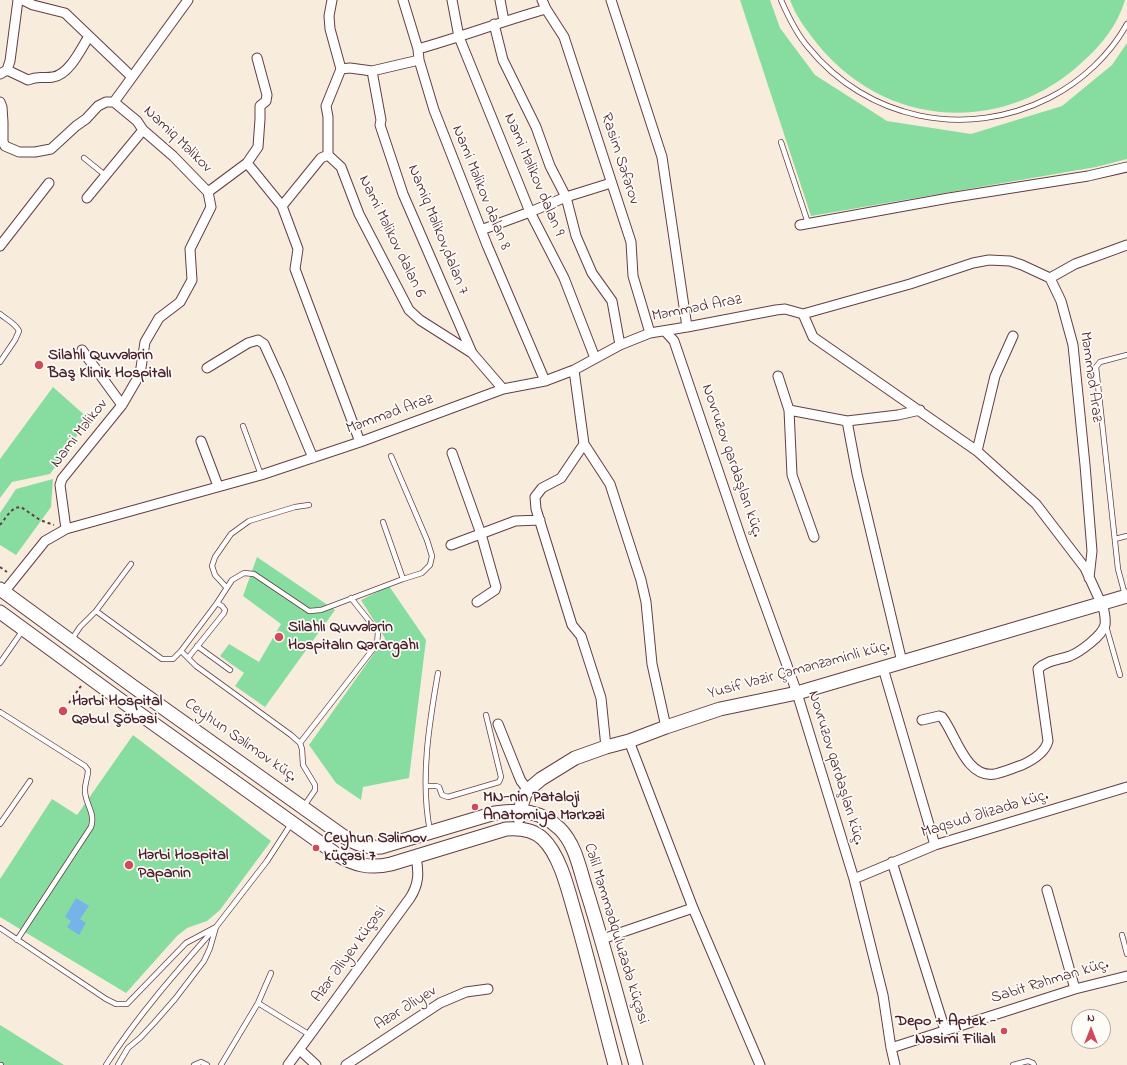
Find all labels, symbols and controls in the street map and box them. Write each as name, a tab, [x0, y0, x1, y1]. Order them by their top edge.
street label: Namiq Məlikov	[138, 102, 216, 178]
street label: Nami Məlikov dalan 9	[498, 111, 568, 239]
street label: Rasim Səfərov	[595, 111, 643, 207]
street label: Nami Məlikov dalan 8	[446, 123, 514, 253]
street label: Namiq Məlikov,dalan 7	[402, 162, 472, 298]
street label: Nami Məlikov dalan 6	[353, 173, 429, 301]
street label: Məmməd Araz	[650, 291, 744, 327]
street label: Məmməd Araz	[1074, 330, 1106, 424]
place label: Silahlı Quvvələrin Baş Klinik Hospitalı	[48, 346, 172, 384]
marker: Silahlı Quvvələrin Baş Klinik Hospitalı	[33, 359, 45, 371]
street label: Novruzov qardaşları küç.	[696, 382, 766, 540]
street label: Məmməd Araz	[344, 390, 436, 440]
street label: Nami Məlikov	[47, 396, 113, 472]
place label: Silahlı Quvvələrin Hospitalın Qərargahı	[288, 618, 419, 656]
marker: Silahlı Quvvələrin Hospitalın Qərargahı	[273, 631, 285, 643]
street label: Yusif Vəzir Çəmənzəminli küç.	[706, 637, 892, 705]
street label: Novruzov qardaşları küç.	[802, 689, 868, 847]
place label: Hərbi Hospital Qəbul Şöbəsi	[72, 692, 162, 730]
street label: Ceyhun Səlimov küç.	[180, 695, 300, 787]
marker: Hərbi Hospital Qəbul Şöbəsi	[57, 705, 69, 717]
street label: Maqsud Əlizadə küç.	[919, 787, 1051, 843]
place label: MN-nin Pataloji Anatomiya Mərkəzi	[483, 788, 605, 826]
marker: MN-nin Pataloji Anatomiya Mərkəzi	[470, 802, 480, 812]
place label: Ceyhun Səlimov küçəsi 7	[324, 829, 427, 867]
street label: Cəlil Məmmədquluzadə küçəsi	[578, 841, 652, 1027]
marker: Ceyhun Səlimov küçəsi 7	[311, 843, 321, 853]
place label: Hərbi Hospital Papanin	[138, 846, 228, 884]
marker: Hərbi Hospital Papanin	[123, 859, 135, 871]
street label: Azər Əliyev küçəsi	[309, 903, 391, 1007]
street label: Sabit Rəhman küç.	[989, 955, 1111, 1009]
street label: Azər Əliyev	[371, 982, 441, 1036]
north arrow	[1071, 1009, 1111, 1049]
text: N	[1087, 1010, 1095, 1026]
place label: Depo + Aptek - Nəsimi Filialı	[895, 1012, 996, 1050]
marker: Depo + Aptek - Nəsimi Filialı	[999, 1026, 1009, 1036]

